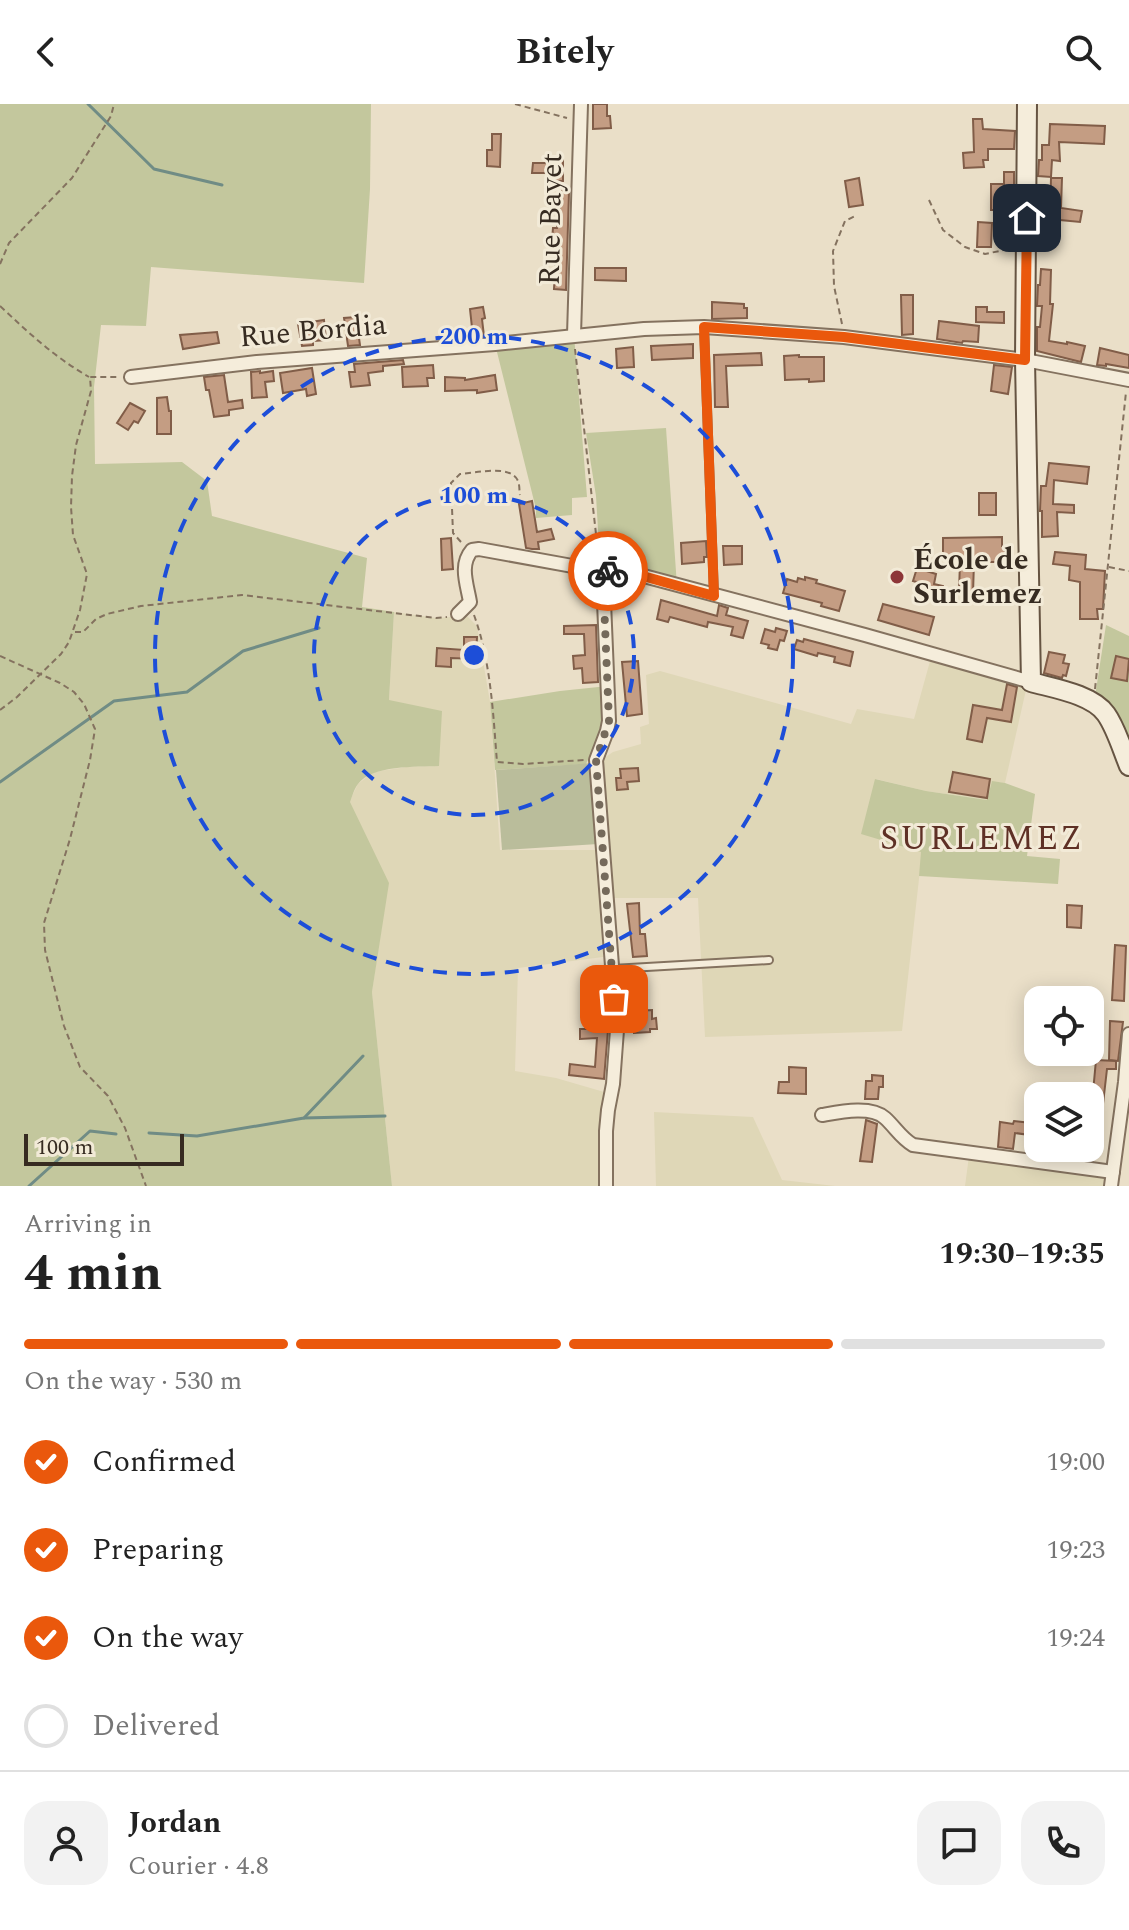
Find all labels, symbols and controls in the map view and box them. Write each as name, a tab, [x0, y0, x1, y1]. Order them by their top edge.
text: Bitely	[516, 25, 613, 80]
icon: back	[24, 30, 68, 74]
icon: search	[1061, 30, 1105, 74]
street label: Rue Bayet	[527, 152, 575, 286]
pin	[993, 184, 1061, 252]
icon: home	[1005, 196, 1049, 240]
street label: Rue Bordia	[237, 302, 389, 360]
text: 200 m	[440, 319, 508, 355]
text: 100 m	[440, 478, 508, 514]
courier	[568, 531, 648, 611]
place label: École de Surlemez	[913, 537, 1042, 617]
icon: bike	[586, 549, 630, 593]
marker: École de Surlemez	[888, 568, 906, 586]
centre of rings	[460, 641, 488, 669]
district label: SURLEMEZ	[880, 813, 1084, 865]
pin	[580, 965, 648, 1033]
icon: bag	[592, 977, 636, 1021]
map controls	[1024, 986, 1104, 1162]
button: locate	[1024, 986, 1104, 1066]
button: layers	[1024, 1082, 1104, 1162]
scale bar	[24, 1130, 184, 1166]
text: 100 m	[36, 1131, 93, 1164]
text: Arriving in	[24, 1204, 152, 1244]
text: 19:30–19:35	[939, 1231, 1105, 1277]
text: 4 min	[24, 1234, 162, 1313]
text: On the way · 530 m	[24, 1361, 242, 1401]
text: Confirmed	[92, 1439, 236, 1485]
icon: check	[24, 1440, 68, 1484]
text: 19:00	[1046, 1442, 1105, 1482]
text: Preparing	[92, 1527, 224, 1573]
icon: check	[24, 1528, 68, 1572]
text: 19:23	[1046, 1530, 1105, 1570]
text: On the way	[92, 1615, 243, 1661]
icon: check	[24, 1616, 68, 1660]
text: 19:24	[1046, 1618, 1105, 1658]
text: Delivered	[92, 1703, 220, 1749]
text: Jordan	[128, 1800, 221, 1846]
button: person	[24, 1801, 108, 1885]
button: chat	[917, 1801, 1001, 1885]
button: phone	[1021, 1801, 1105, 1885]
text: Courier · 4.8	[128, 1846, 269, 1886]

